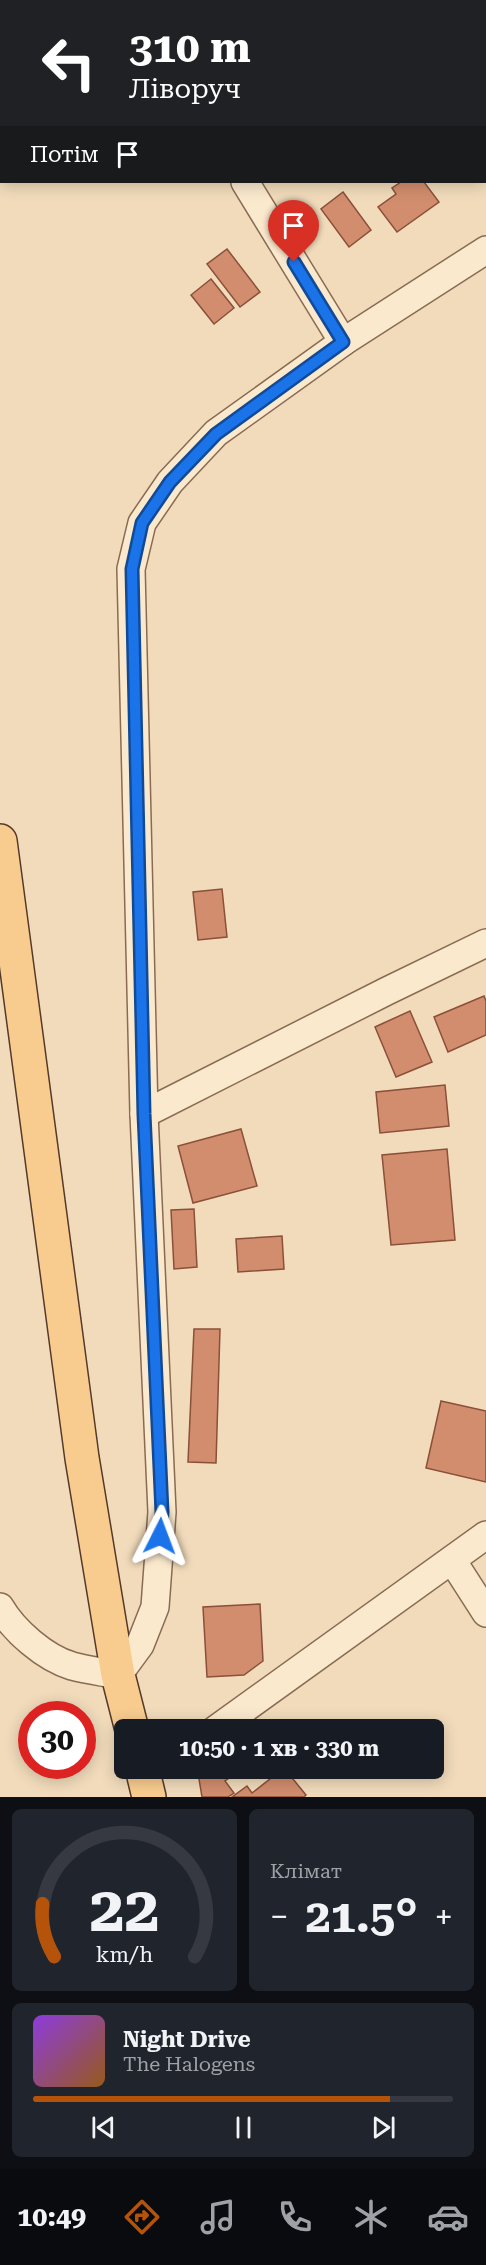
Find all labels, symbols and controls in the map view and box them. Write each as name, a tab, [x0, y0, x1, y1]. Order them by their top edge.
text: 310 m	[129, 23, 251, 72]
icon: left	[30, 24, 108, 102]
text: Ліворуч	[129, 73, 241, 105]
icon: arrive	[111, 138, 144, 171]
text: Потім	[30, 142, 99, 167]
pin	[268, 200, 319, 262]
icon: arrive	[277, 209, 310, 242]
position arrow	[128, 1504, 192, 1568]
speed limit sign: 30	[18, 1701, 96, 1779]
text: 10:50 · 1 хв · 330 m	[179, 1736, 379, 1761]
text: Клімат	[270, 1859, 342, 1883]
text: 22	[90, 1873, 159, 1946]
text: 21.5°	[305, 1890, 418, 1943]
text: −	[270, 1897, 288, 1936]
text: +	[435, 1897, 453, 1936]
text: km/h	[96, 1942, 153, 1967]
text: Night Drive	[123, 2027, 251, 2052]
text: The Halogens	[123, 2052, 255, 2076]
icon: previous	[87, 2111, 120, 2144]
icon: pause	[227, 2111, 260, 2144]
icon: next	[367, 2111, 400, 2144]
icon: directions	[121, 2196, 163, 2238]
icon: music	[197, 2196, 239, 2238]
icon: phone	[274, 2196, 316, 2238]
icon: climate	[350, 2196, 392, 2238]
icon: car	[427, 2196, 469, 2238]
text: 10:49	[17, 2201, 86, 2233]

